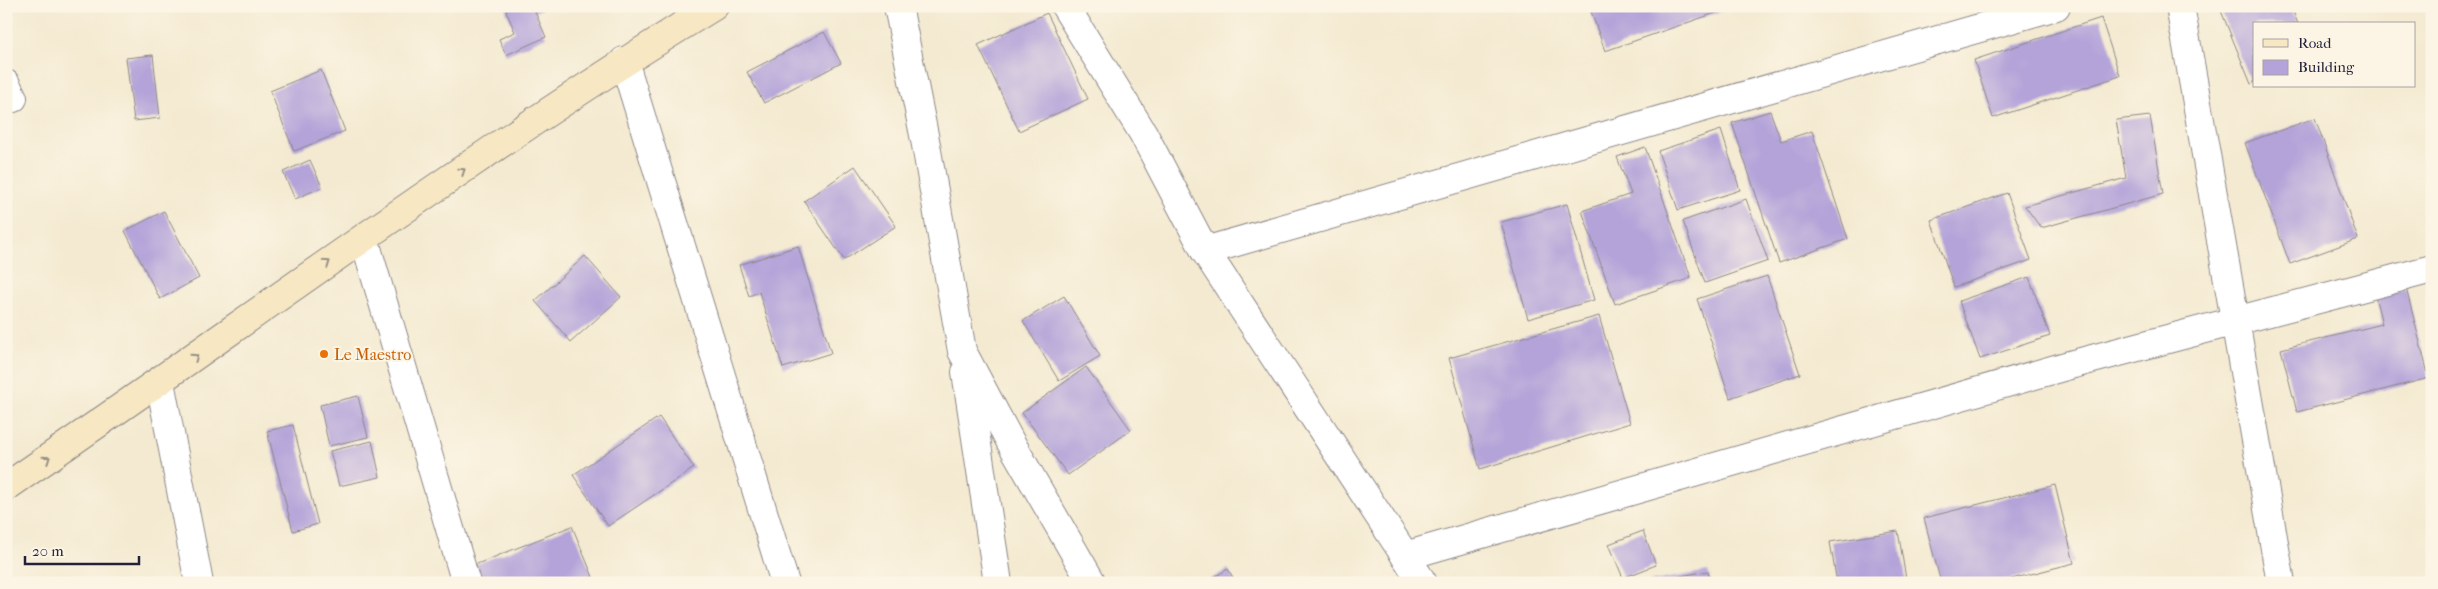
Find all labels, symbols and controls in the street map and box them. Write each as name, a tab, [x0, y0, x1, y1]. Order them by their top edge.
legend	[2253, 22, 2416, 88]
text: Road	[2298, 34, 2332, 52]
text: Building	[2298, 58, 2355, 76]
one-way arrow	[456, 168, 465, 177]
one-way arrow	[322, 260, 331, 269]
place label: Le Maestro	[334, 345, 411, 364]
marker: Le Maestro	[318, 348, 330, 360]
one-way arrow	[189, 354, 199, 363]
one-way arrow	[41, 456, 50, 465]
scale bar	[25, 534, 139, 566]
text: 20 m	[32, 542, 64, 560]

